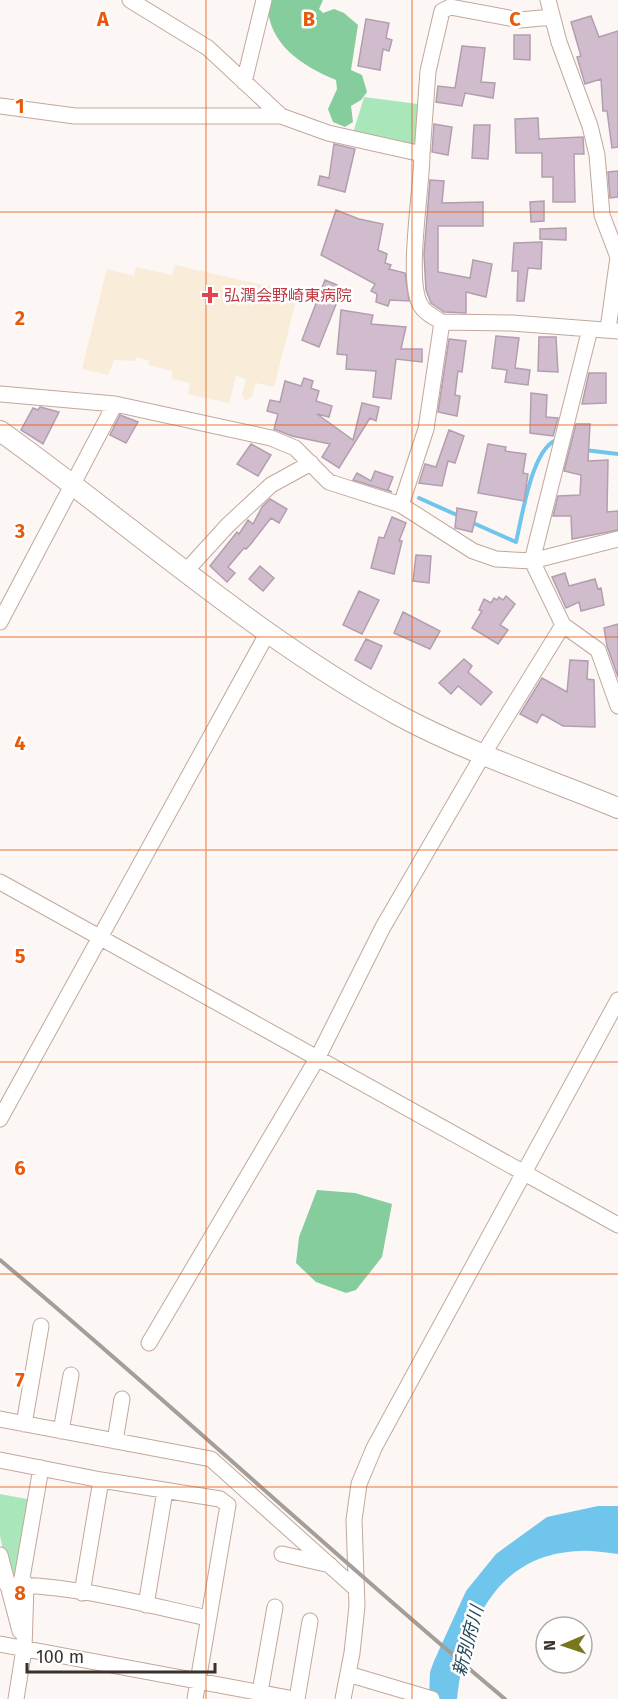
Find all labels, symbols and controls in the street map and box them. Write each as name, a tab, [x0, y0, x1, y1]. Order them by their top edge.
text: A	[96, 7, 110, 31]
text: B	[303, 7, 315, 31]
text: C	[509, 7, 521, 31]
text: 1	[15, 94, 25, 118]
marker: 弘潤会野崎東病院	[201, 286, 219, 304]
place label: 弘潤会野崎東病院	[224, 286, 352, 305]
text: 2	[15, 306, 25, 330]
text: 3	[14, 519, 25, 543]
text: 4	[14, 731, 26, 755]
text: 5	[15, 944, 26, 968]
text: 6	[14, 1156, 26, 1180]
text: 7	[15, 1368, 25, 1392]
text: 8	[14, 1581, 26, 1605]
water label: 新別府川	[448, 1601, 488, 1679]
north arrow	[534, 1615, 594, 1675]
scale bar	[27, 1636, 214, 1674]
text: N	[540, 1640, 559, 1651]
text: 100 m	[36, 1646, 84, 1668]

